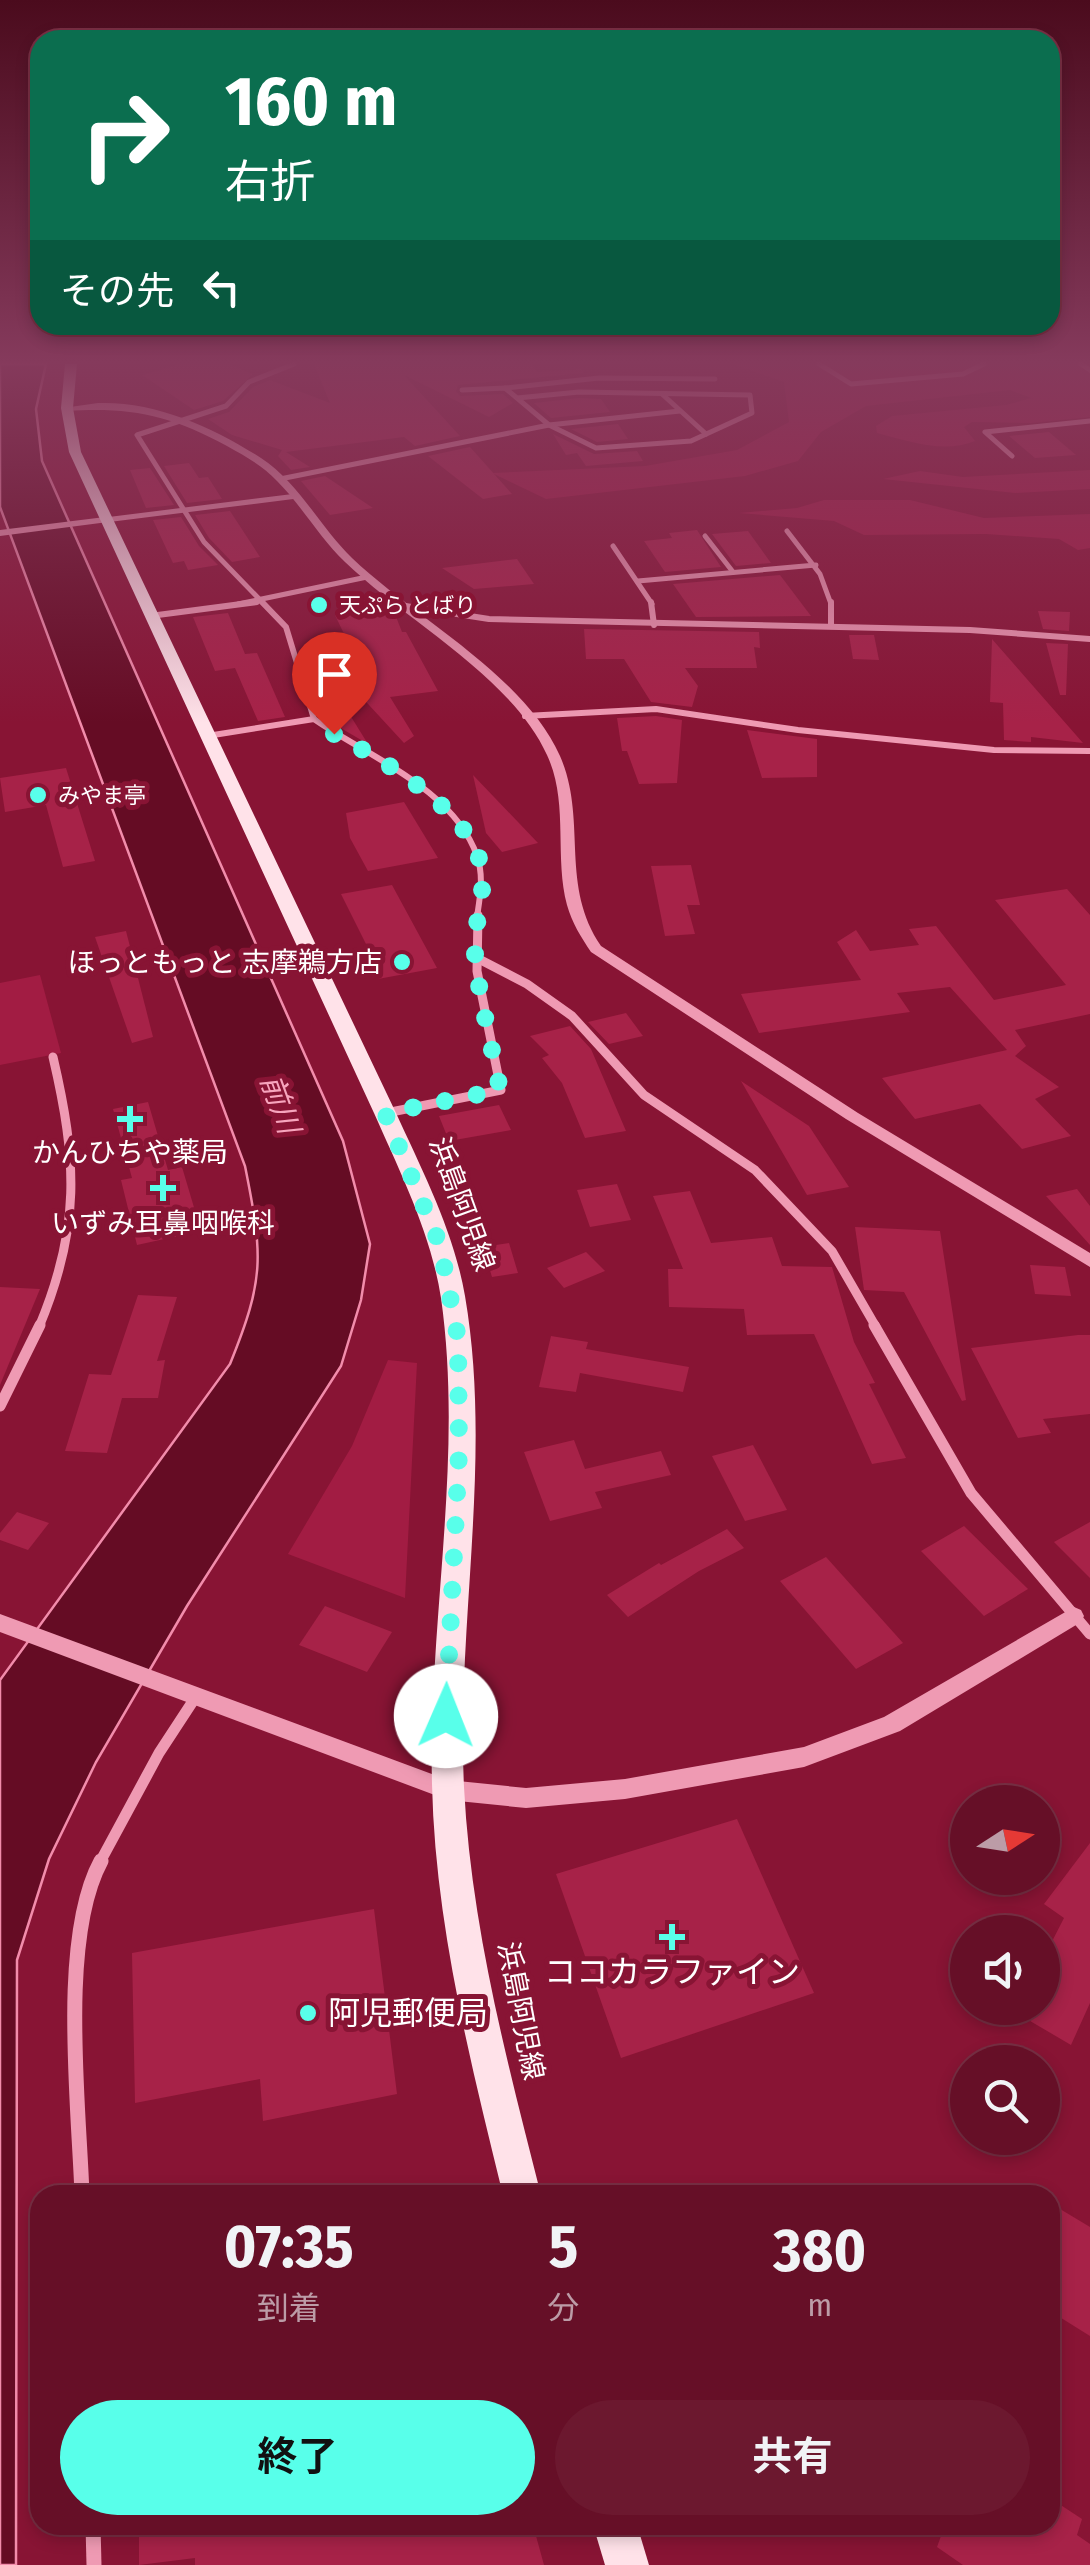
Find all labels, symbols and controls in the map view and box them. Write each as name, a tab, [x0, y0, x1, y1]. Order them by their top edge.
text: 160 m	[225, 60, 397, 144]
icon: right	[60, 70, 190, 200]
text: 右折	[225, 155, 315, 209]
icon: left	[194, 260, 249, 315]
text: その先	[60, 268, 174, 314]
place label: 天ぷら とばり	[339, 592, 476, 619]
marker: 天ぷら とばり	[308, 594, 330, 616]
pin	[292, 632, 377, 735]
icon: arrive	[307, 647, 362, 702]
place label: みやま亭	[58, 782, 146, 809]
marker: みやま亭	[27, 784, 49, 806]
place label: ほっともっと 志摩鵜方店	[67, 946, 382, 979]
marker: ほっともっと 志摩鵜方店	[391, 951, 413, 973]
water label: 前川	[253, 1070, 308, 1141]
marker: かんひちや薬局	[119, 1108, 141, 1130]
street label: 浜島阿児線	[423, 1133, 501, 1275]
place label: かんひちや薬局	[32, 1136, 228, 1169]
marker: いずみ耳鼻咽喉科	[150, 1175, 176, 1201]
place label: いずみ耳鼻咽喉科	[51, 1207, 275, 1240]
position arrow	[394, 1664, 498, 1768]
north arrow	[950, 1785, 1060, 1895]
map controls	[950, 1785, 1060, 2155]
button: sound	[950, 1915, 1060, 2025]
marker: ココカラファイン	[661, 1926, 683, 1948]
street label: 浜島阿児線	[491, 1939, 551, 2083]
place label: ココカラファイン	[544, 1953, 800, 1991]
place label: 阿児郵便局	[328, 1994, 488, 2032]
marker: 阿児郵便局	[297, 2002, 319, 2024]
button: search	[950, 2045, 1060, 2155]
text: 07:35	[224, 2211, 354, 2283]
text: 5	[549, 2211, 578, 2283]
text: 380	[773, 2215, 866, 2287]
text: m	[807, 2286, 832, 2324]
text: 到着	[257, 2289, 321, 2327]
text: 分	[547, 2289, 579, 2327]
button: 終了	[60, 2400, 535, 2515]
button: 共有	[555, 2400, 1030, 2515]

